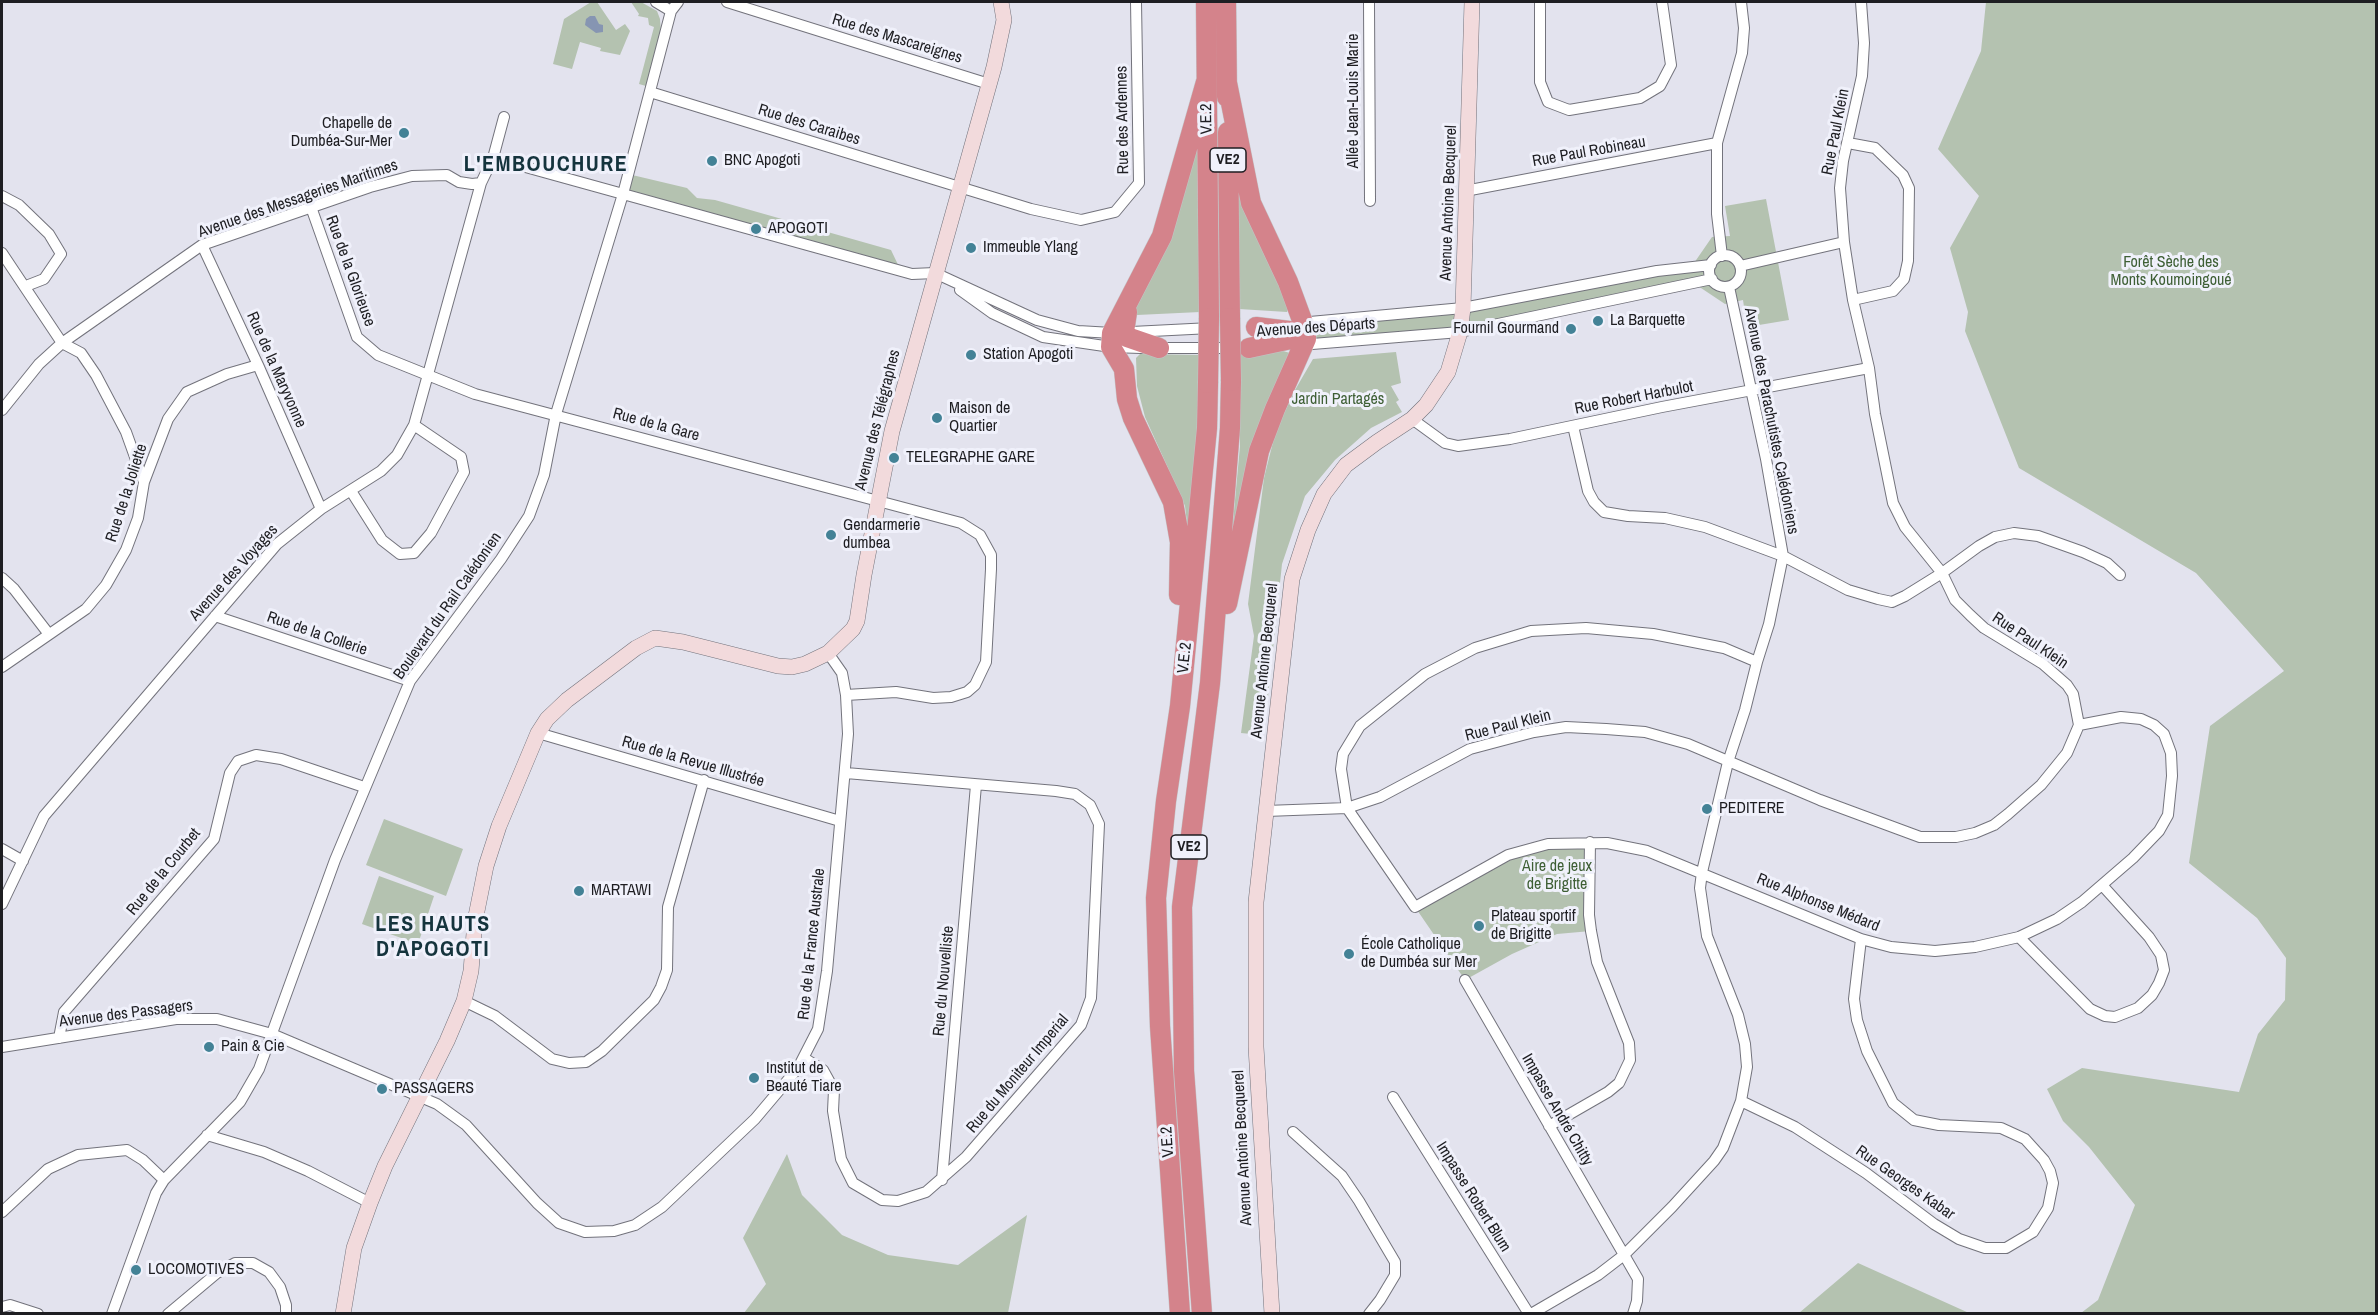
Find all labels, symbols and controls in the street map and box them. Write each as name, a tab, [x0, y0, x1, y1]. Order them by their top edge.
street label: Rue des Mascareignes	[830, 10, 964, 68]
street label: Allée Jean-Louis Marie	[1344, 34, 1364, 168]
street label: Rue des Ardennes	[1112, 66, 1134, 174]
street label: Rue Paul Klein	[1818, 87, 1854, 177]
street label: Rue des Caraibes	[756, 100, 862, 150]
street label: V.E.2	[1197, 103, 1217, 135]
place label: Chapelle de Dumbéa-Sur-Mer	[291, 114, 392, 152]
street label: Avenue Antoine Becquerel	[1437, 125, 1461, 281]
marker: Chapelle de Dumbéa-Sur-Mer	[397, 126, 411, 140]
street label: Rue Paul Robineau	[1531, 133, 1647, 171]
road number: VE2	[1210, 148, 1246, 172]
place label: BNC Apogoti	[724, 151, 801, 171]
district label: L'EMBOUCHURE	[464, 152, 628, 178]
marker: BNC Apogoti	[705, 154, 719, 168]
street label: Avenue des Messageries Maritimes	[196, 156, 400, 242]
street label: Rue de la Glorieuse	[321, 213, 379, 329]
place label: APOGOTI	[768, 219, 828, 239]
marker: APOGOTI	[749, 222, 763, 236]
place label: Immeuble Ylang	[983, 238, 1078, 258]
marker: Immeuble Ylang	[964, 241, 978, 255]
park label: Forêt Sèche des Monts Koumoingoué	[2110, 253, 2232, 291]
street label: Avenue des Parachutistes Calédoniens	[1740, 306, 1802, 536]
street label: Rue de la Maryvonne	[242, 309, 310, 431]
place label: La Barquette	[1610, 311, 1685, 331]
street label: Avenue des Départs	[1256, 314, 1376, 342]
marker: La Barquette	[1591, 314, 1605, 328]
place label: Fournil Gourmand	[1453, 319, 1559, 339]
marker: Fournil Gourmand	[1564, 322, 1578, 336]
place label: Station Apogoti	[983, 345, 1073, 365]
street label: Avenue des Télégraphes	[851, 348, 905, 492]
marker: Station Apogoti	[964, 348, 978, 362]
street label: Rue Robert Harbulot	[1573, 377, 1695, 419]
park label: Jardin Partagés	[1292, 390, 1384, 410]
place label: Maison de Quartier	[949, 399, 1010, 437]
street label: Rue de la Gare	[611, 404, 701, 446]
marker: Maison de Quartier	[930, 411, 944, 425]
street label: Rue de la Joliette	[102, 441, 152, 545]
place label: TELEGRAPHE GARE	[906, 448, 1035, 468]
marker: TELEGRAPHE GARE	[887, 451, 901, 465]
place label: Gendarmerie dumbea	[843, 516, 920, 554]
street label: Avenue des Voyages	[186, 521, 282, 625]
marker: Gendarmerie dumbea	[824, 528, 838, 542]
street label: Boulevard du Rail Calédonien	[390, 529, 506, 683]
street label: Avenue Antoine Becquerel	[1247, 582, 1283, 740]
street label: Rue de la Collerie	[264, 608, 370, 660]
street label: Rue Paul Klein	[1988, 609, 2072, 673]
street label: V.E.2	[1174, 642, 1196, 674]
street label: Rue Paul Klein	[1463, 706, 1553, 746]
street label: Rue de la Revue Illustrée	[620, 732, 766, 792]
place label: PEDITERE	[1719, 799, 1785, 819]
marker: PEDITERE	[1700, 802, 1714, 816]
street label: Rue de la Courbet	[123, 825, 205, 919]
road number: VE2	[1171, 835, 1207, 859]
park label: Aire de jeux de Brigitte	[1522, 857, 1592, 895]
street label: Rue de la France Australe	[794, 867, 830, 1021]
street label: Rue Alphonse Médard	[1754, 870, 1882, 936]
place label: MARTAWI	[591, 881, 651, 901]
marker: MARTAWI	[572, 884, 586, 898]
place label: Plateau sportif de Brigitte	[1491, 907, 1576, 945]
district label: LES HAUTS D'APOGOTI	[375, 912, 491, 963]
marker: Plateau sportif de Brigitte	[1472, 919, 1486, 933]
street label: Rue du Nouvelliste	[930, 925, 958, 1037]
place label: École Catholique de Dumbéa sur Mer	[1361, 935, 1477, 973]
marker: École Catholique de Dumbéa sur Mer	[1342, 947, 1356, 961]
street label: Avenue des Passagers	[58, 996, 194, 1032]
street label: Rue du Moniteur Imperial	[963, 1011, 1073, 1137]
place label: Pain & Cie	[221, 1037, 284, 1057]
marker: Pain & Cie	[202, 1040, 216, 1054]
street label: Impasse André Chitty	[1517, 1051, 1597, 1169]
place label: Institut de Beauté Tiare	[766, 1059, 842, 1097]
street label: Avenue Antoine Becquerel	[1229, 1070, 1257, 1226]
marker: Institut de Beauté Tiare	[747, 1071, 761, 1085]
place label: PASSAGERS	[394, 1079, 474, 1099]
marker: PASSAGERS	[375, 1082, 389, 1096]
street label: V.E.2	[1157, 1126, 1179, 1158]
street label: Impasse Robert Blum	[1431, 1138, 1515, 1256]
street label: Rue Georges Kabar	[1852, 1142, 1958, 1224]
place label: LOCOMOTIVES	[148, 1260, 244, 1280]
marker: LOCOMOTIVES	[129, 1263, 143, 1277]

